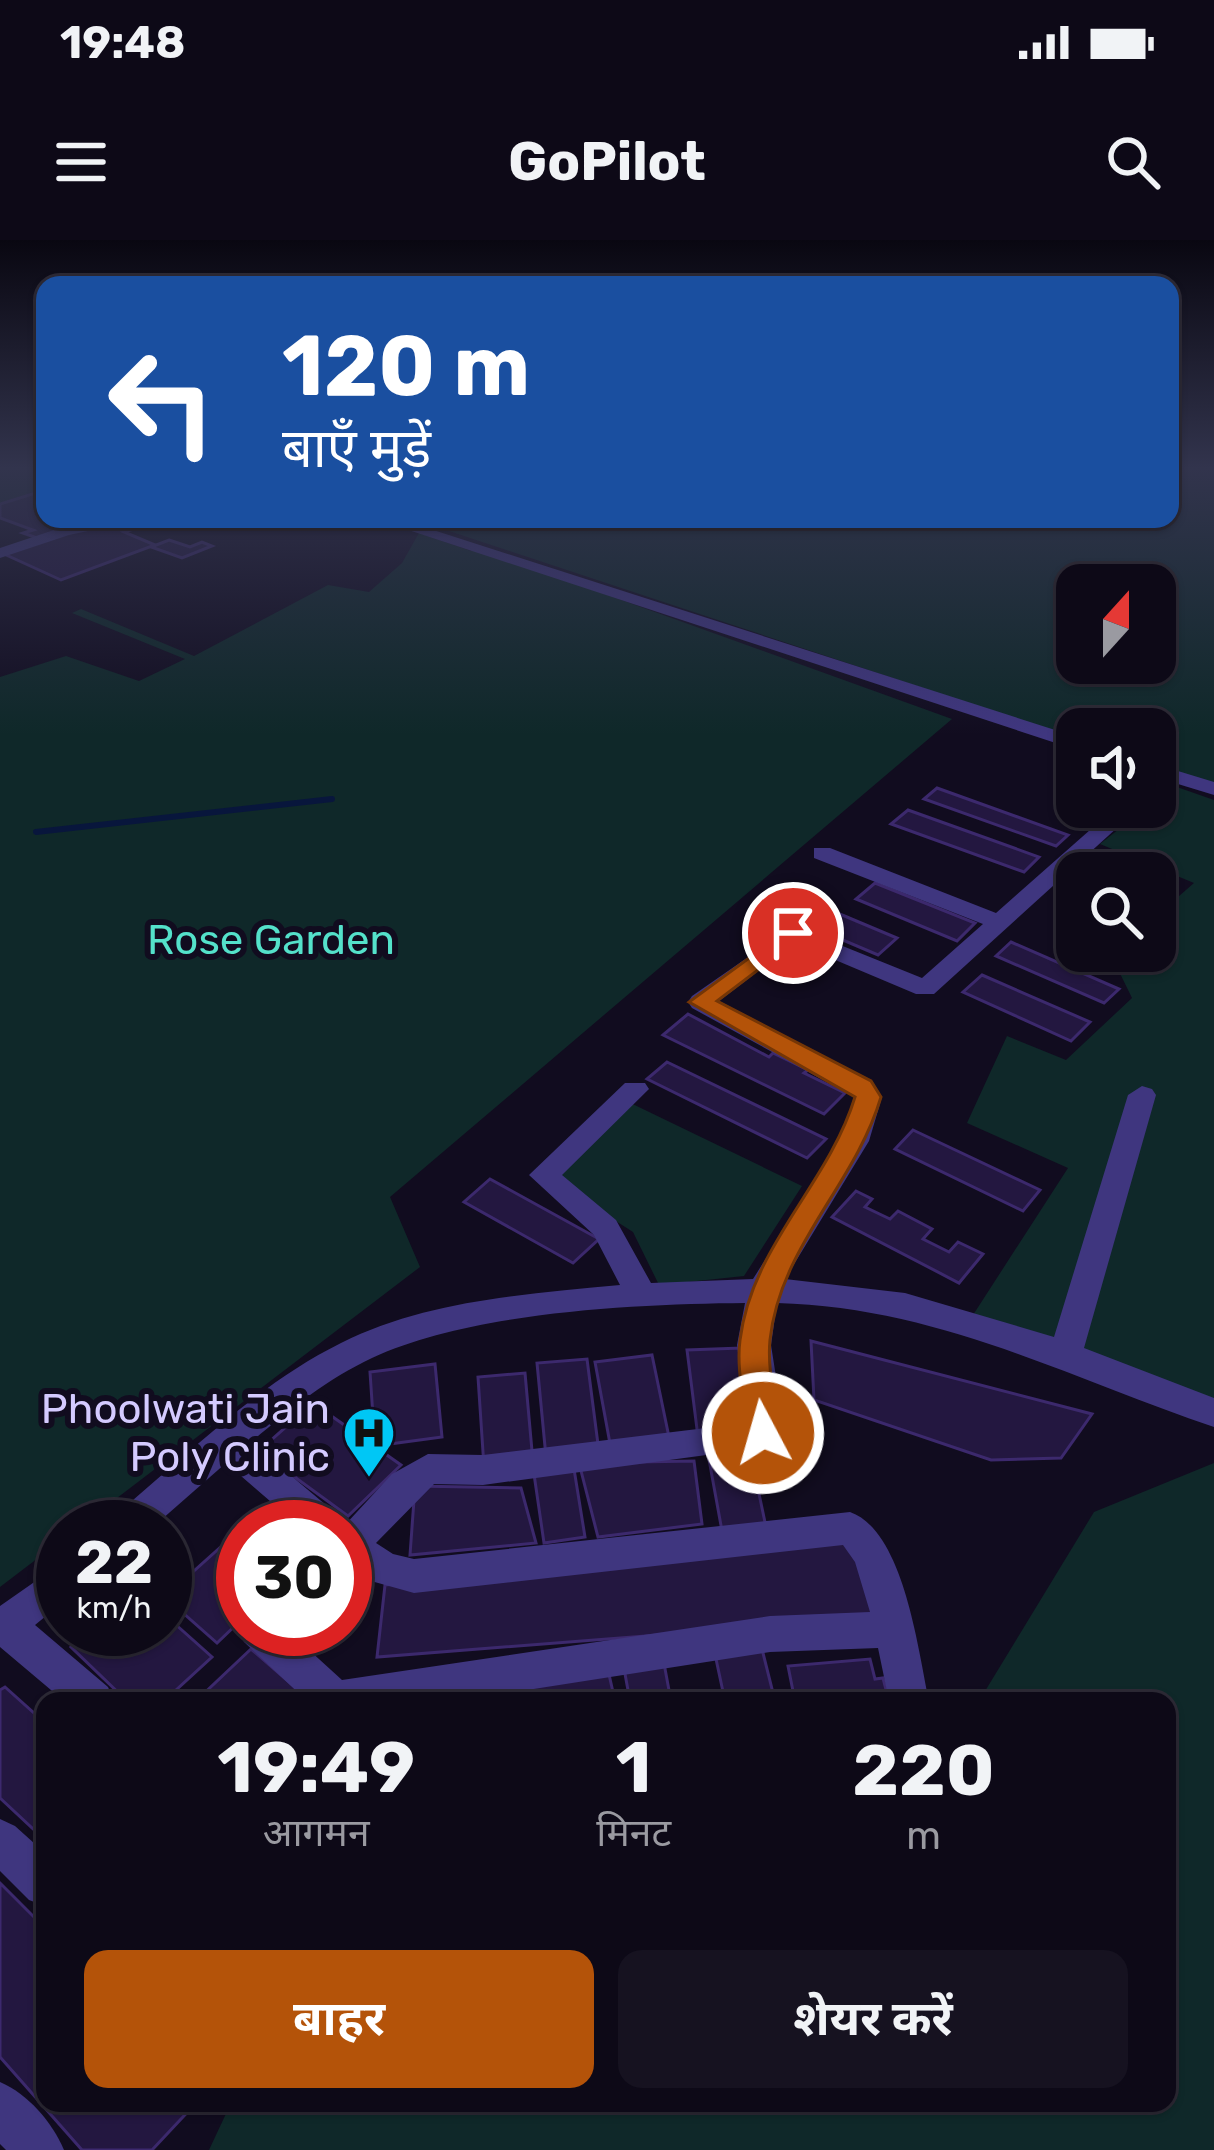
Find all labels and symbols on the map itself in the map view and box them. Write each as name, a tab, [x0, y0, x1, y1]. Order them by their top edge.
north arrow	[1056, 564, 1176, 684]
pin	[742, 882, 844, 984]
park label: Rose Garden	[147, 915, 395, 965]
position arrow	[700, 1370, 826, 1496]
place label: Phoolwati Jain Poly Clinic	[41, 1384, 330, 1482]
hospital icon: Phoolwati Jain Poly Clinic	[341, 1405, 397, 1479]
speed limit sign: 30	[216, 1500, 372, 1656]

